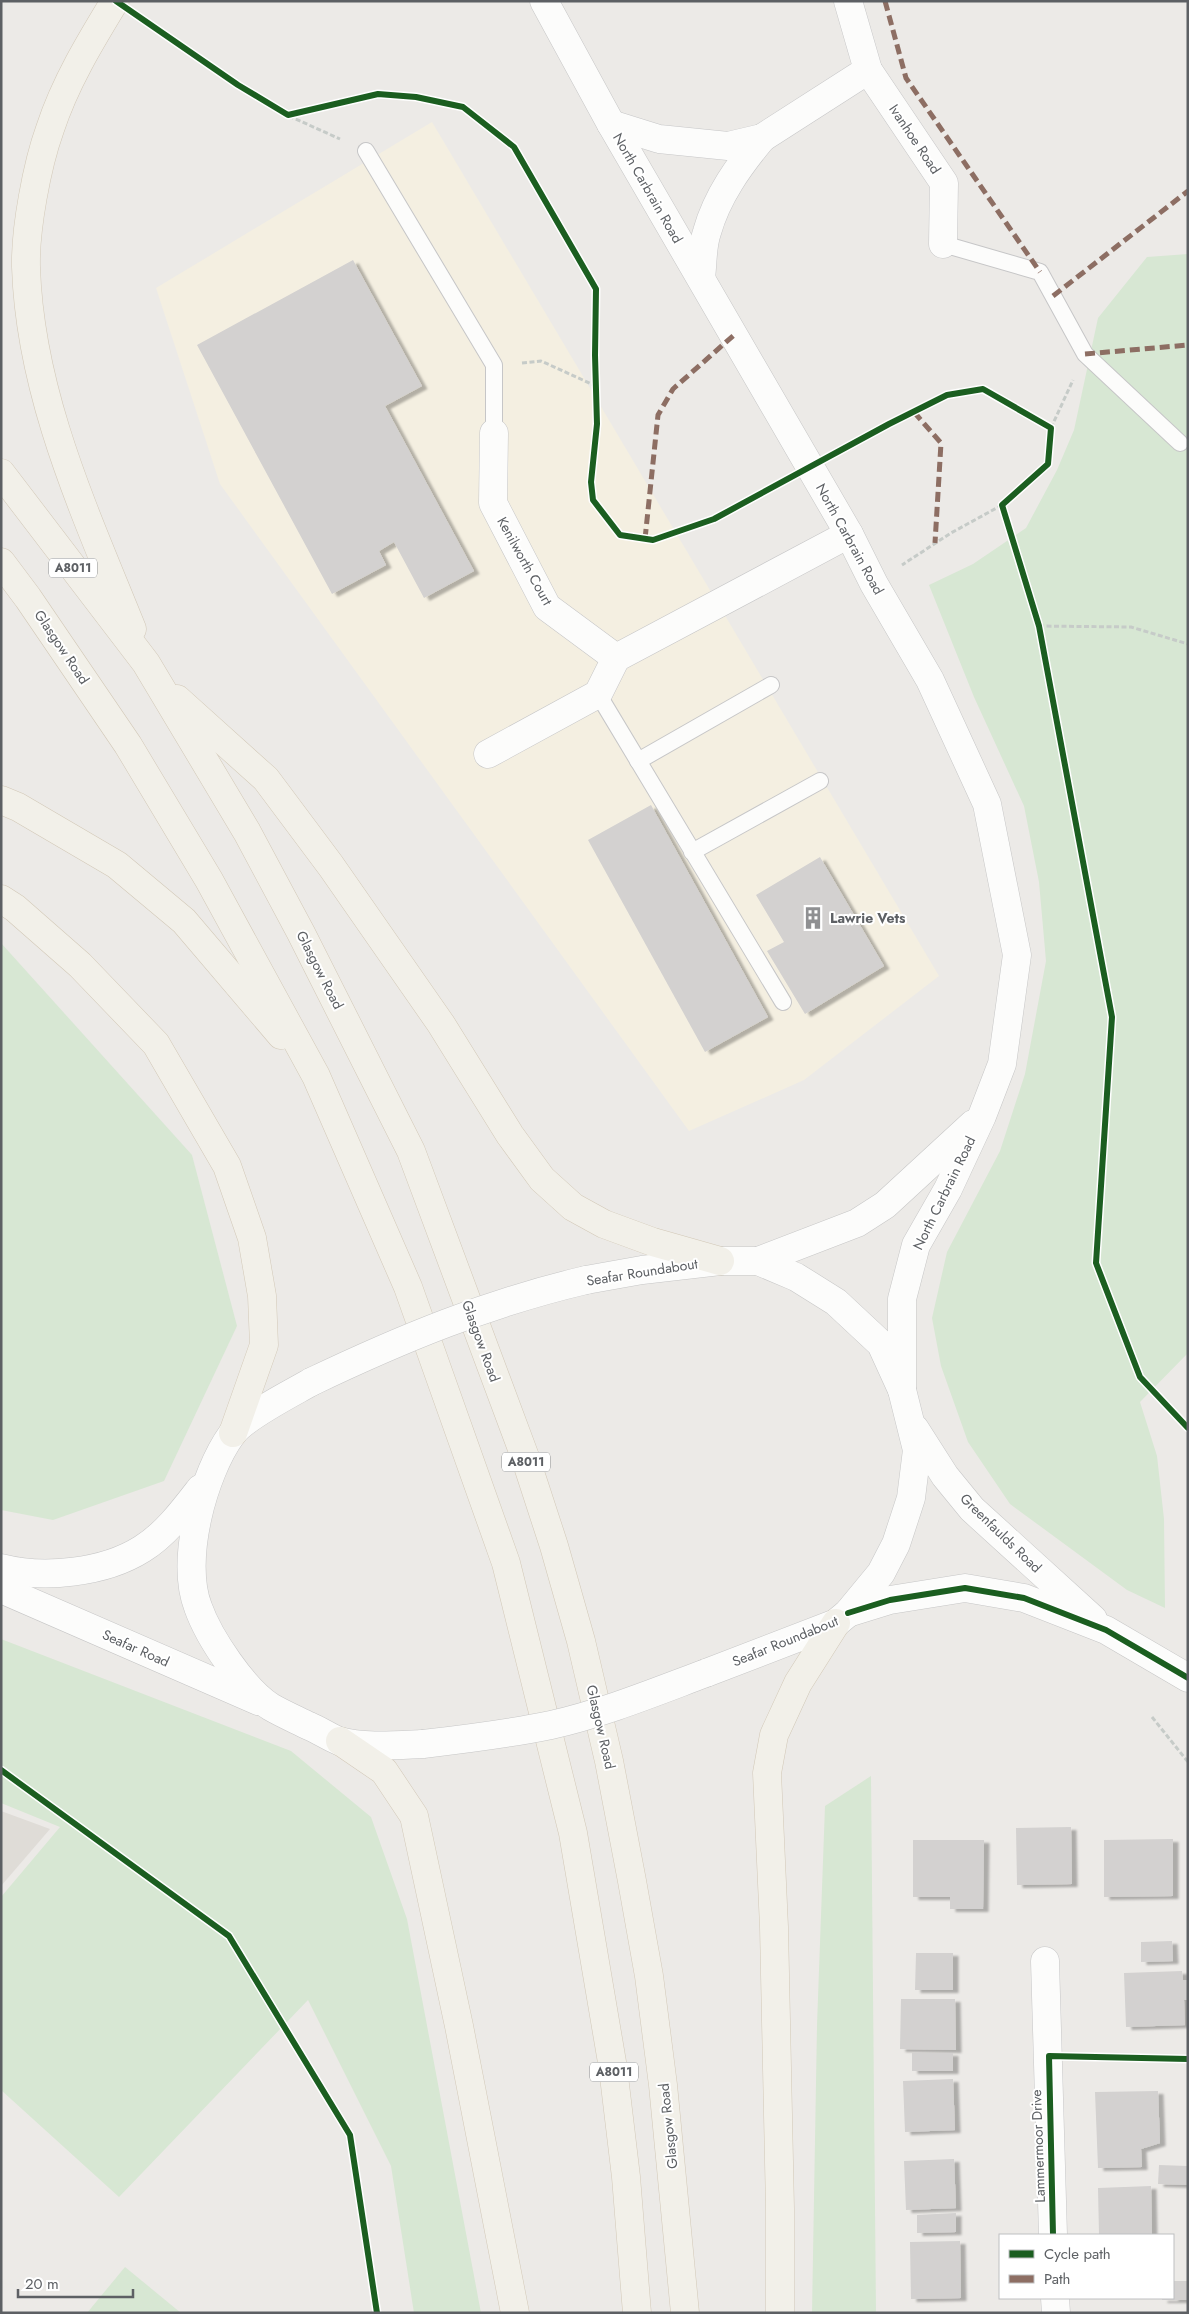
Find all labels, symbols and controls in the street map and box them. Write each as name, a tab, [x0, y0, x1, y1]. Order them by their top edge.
street label: Ivanhoe Road	[884, 100, 946, 178]
street label: North Carbrain Road	[608, 129, 688, 247]
street label: North Carbrain Road	[811, 480, 889, 598]
street label: Kenilworth Court	[492, 513, 558, 609]
road number: A8011	[49, 558, 97, 578]
street label: Glasgow Road	[30, 606, 94, 688]
building icon: Lawrie Vets	[800, 905, 826, 931]
place label: Lawrie Vets	[830, 908, 906, 928]
street label: Glasgow Road	[292, 927, 348, 1013]
street label: North Carbrain Road	[908, 1133, 980, 1253]
street label: Seafar Roundabout	[585, 1253, 700, 1291]
street label: Glasgow Road	[457, 1297, 505, 1385]
road number: A8011	[502, 1452, 550, 1471]
street label: Greenfaulds Road	[956, 1489, 1046, 1577]
street label: Seafar Roundabout	[729, 1610, 842, 1671]
street label: Seafar Road	[99, 1624, 173, 1672]
street label: Glasgow Road	[582, 1683, 620, 1771]
road number: A8011	[590, 2062, 638, 2082]
street label: Glasgow Road	[654, 2082, 682, 2170]
street label: Lammermoor Drive	[1026, 2089, 1050, 2203]
legend	[999, 2234, 1174, 2299]
text: Cycle path	[1044, 2243, 1111, 2265]
scale bar	[18, 2266, 132, 2298]
text: Path	[1044, 2268, 1070, 2290]
text: 20 m	[25, 2273, 59, 2295]

